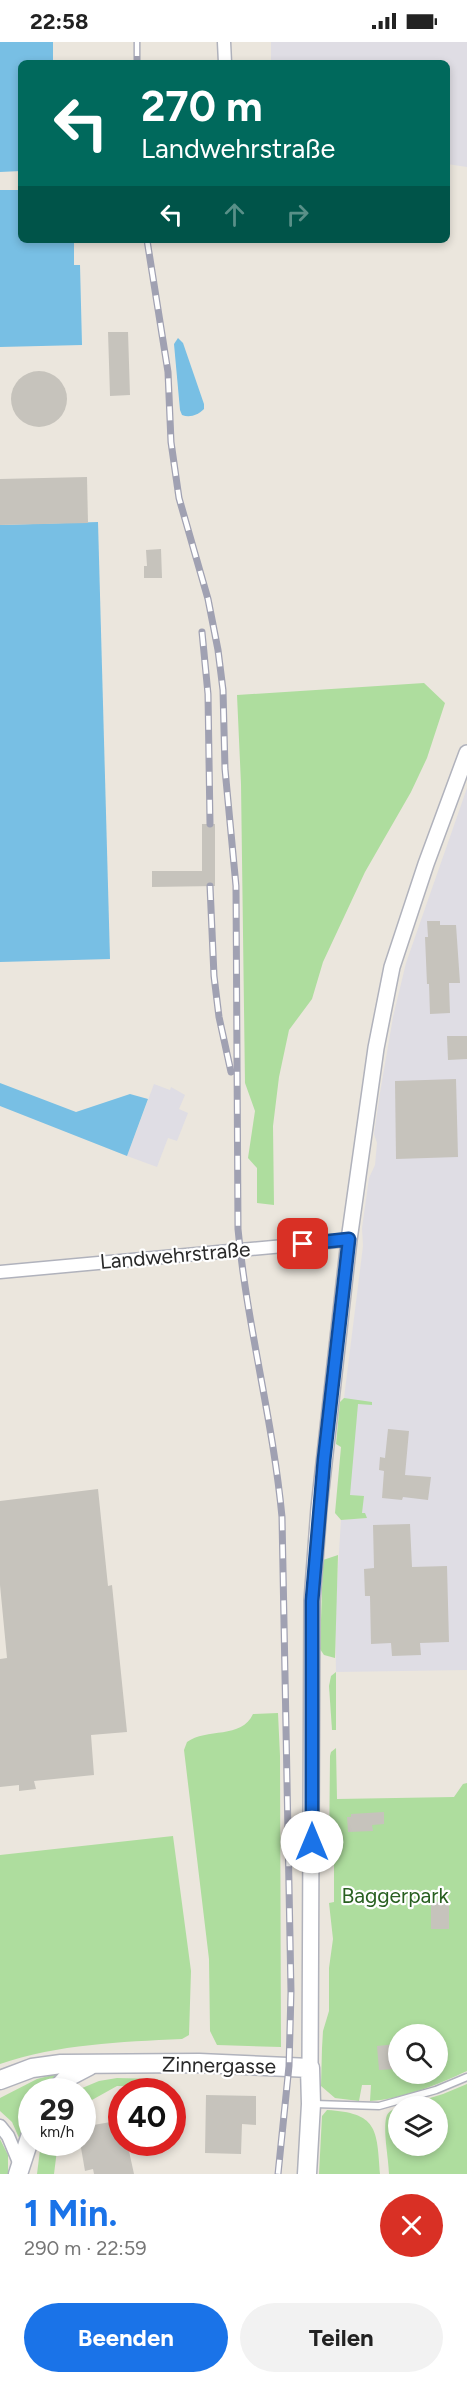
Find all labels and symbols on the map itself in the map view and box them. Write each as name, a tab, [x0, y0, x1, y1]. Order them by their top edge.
pin	[277, 1218, 328, 1269]
street label: Landwehrstraße	[99, 1236, 251, 1274]
position arrow	[280, 1810, 344, 1874]
park label: Baggerpark	[341, 1883, 449, 1908]
street label: Zinnergasse	[162, 2052, 276, 2078]
speed limit sign: 40	[108, 2078, 186, 2156]

